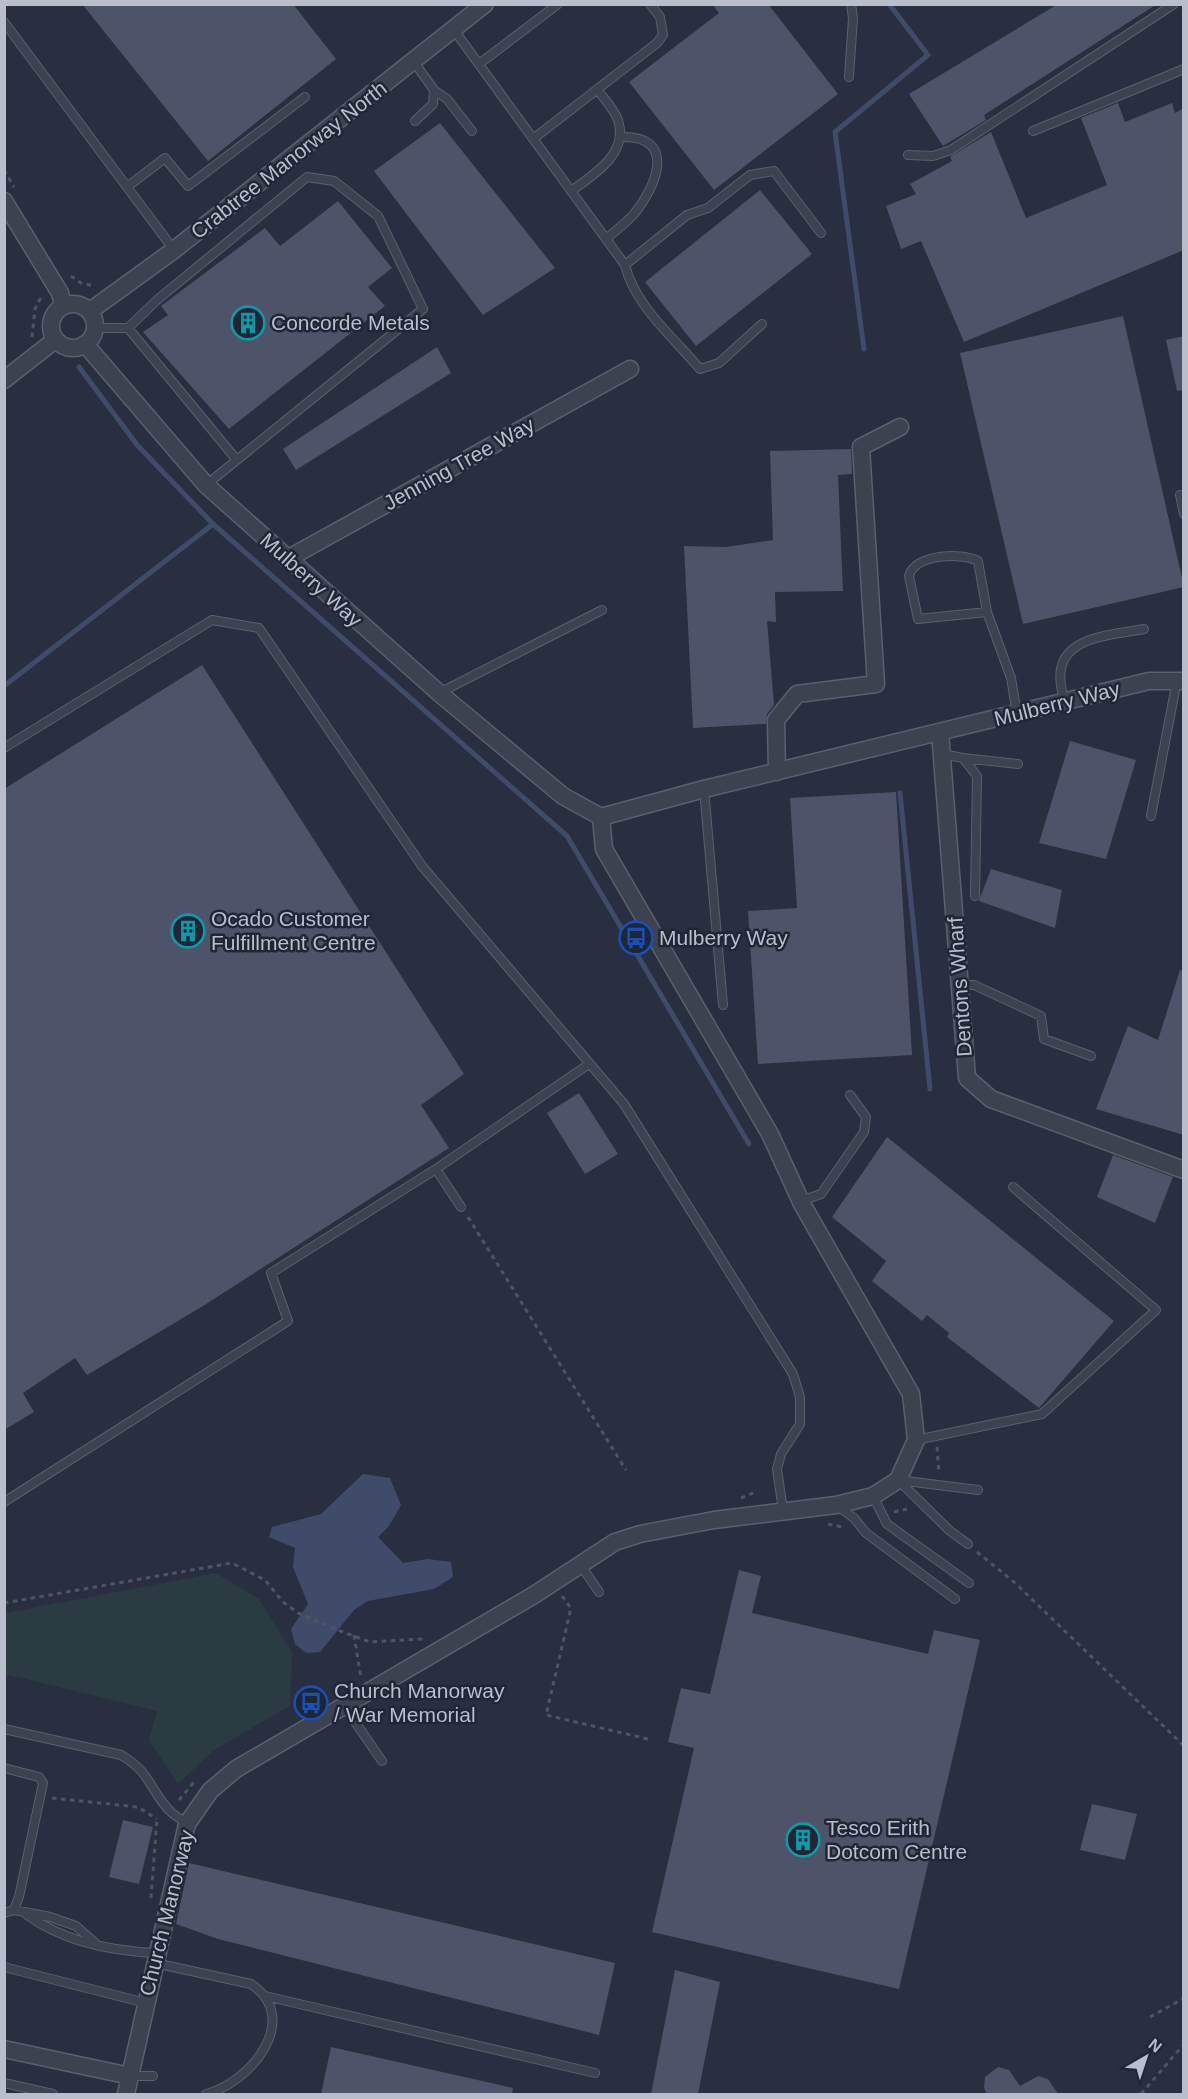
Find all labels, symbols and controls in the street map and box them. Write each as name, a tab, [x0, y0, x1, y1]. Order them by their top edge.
street label: Crabtree Manorway North	[186, 76, 391, 243]
building icon: Concorde Metals	[230, 305, 266, 341]
place label: Concorde Metals	[271, 311, 430, 334]
street label: Jenning Tree Way	[380, 412, 538, 514]
street label: Mulberry Way	[256, 528, 367, 632]
street label: Mulberry Way	[992, 677, 1123, 730]
place label: Ocado Customer Fulfillment Centre	[211, 907, 376, 954]
building icon: Ocado Customer Fulfillment Centre	[170, 913, 206, 949]
street label: Dentons Wharf	[943, 916, 976, 1058]
bus stop icon: Mulberry Way	[618, 920, 654, 956]
place label: Mulberry Way	[659, 926, 788, 949]
place label: Church Manorway / War Memorial	[334, 1679, 505, 1726]
bus stop icon: Church Manorway / War Memorial	[293, 1685, 329, 1721]
place label: Tesco Erith Dotcom Centre	[826, 1816, 967, 1863]
building icon: Tesco Erith Dotcom Centre	[785, 1822, 821, 1858]
street label: Church Manorway	[135, 1827, 198, 1998]
north arrow	[1116, 2027, 1176, 2087]
text: N	[1145, 2035, 1165, 2056]

